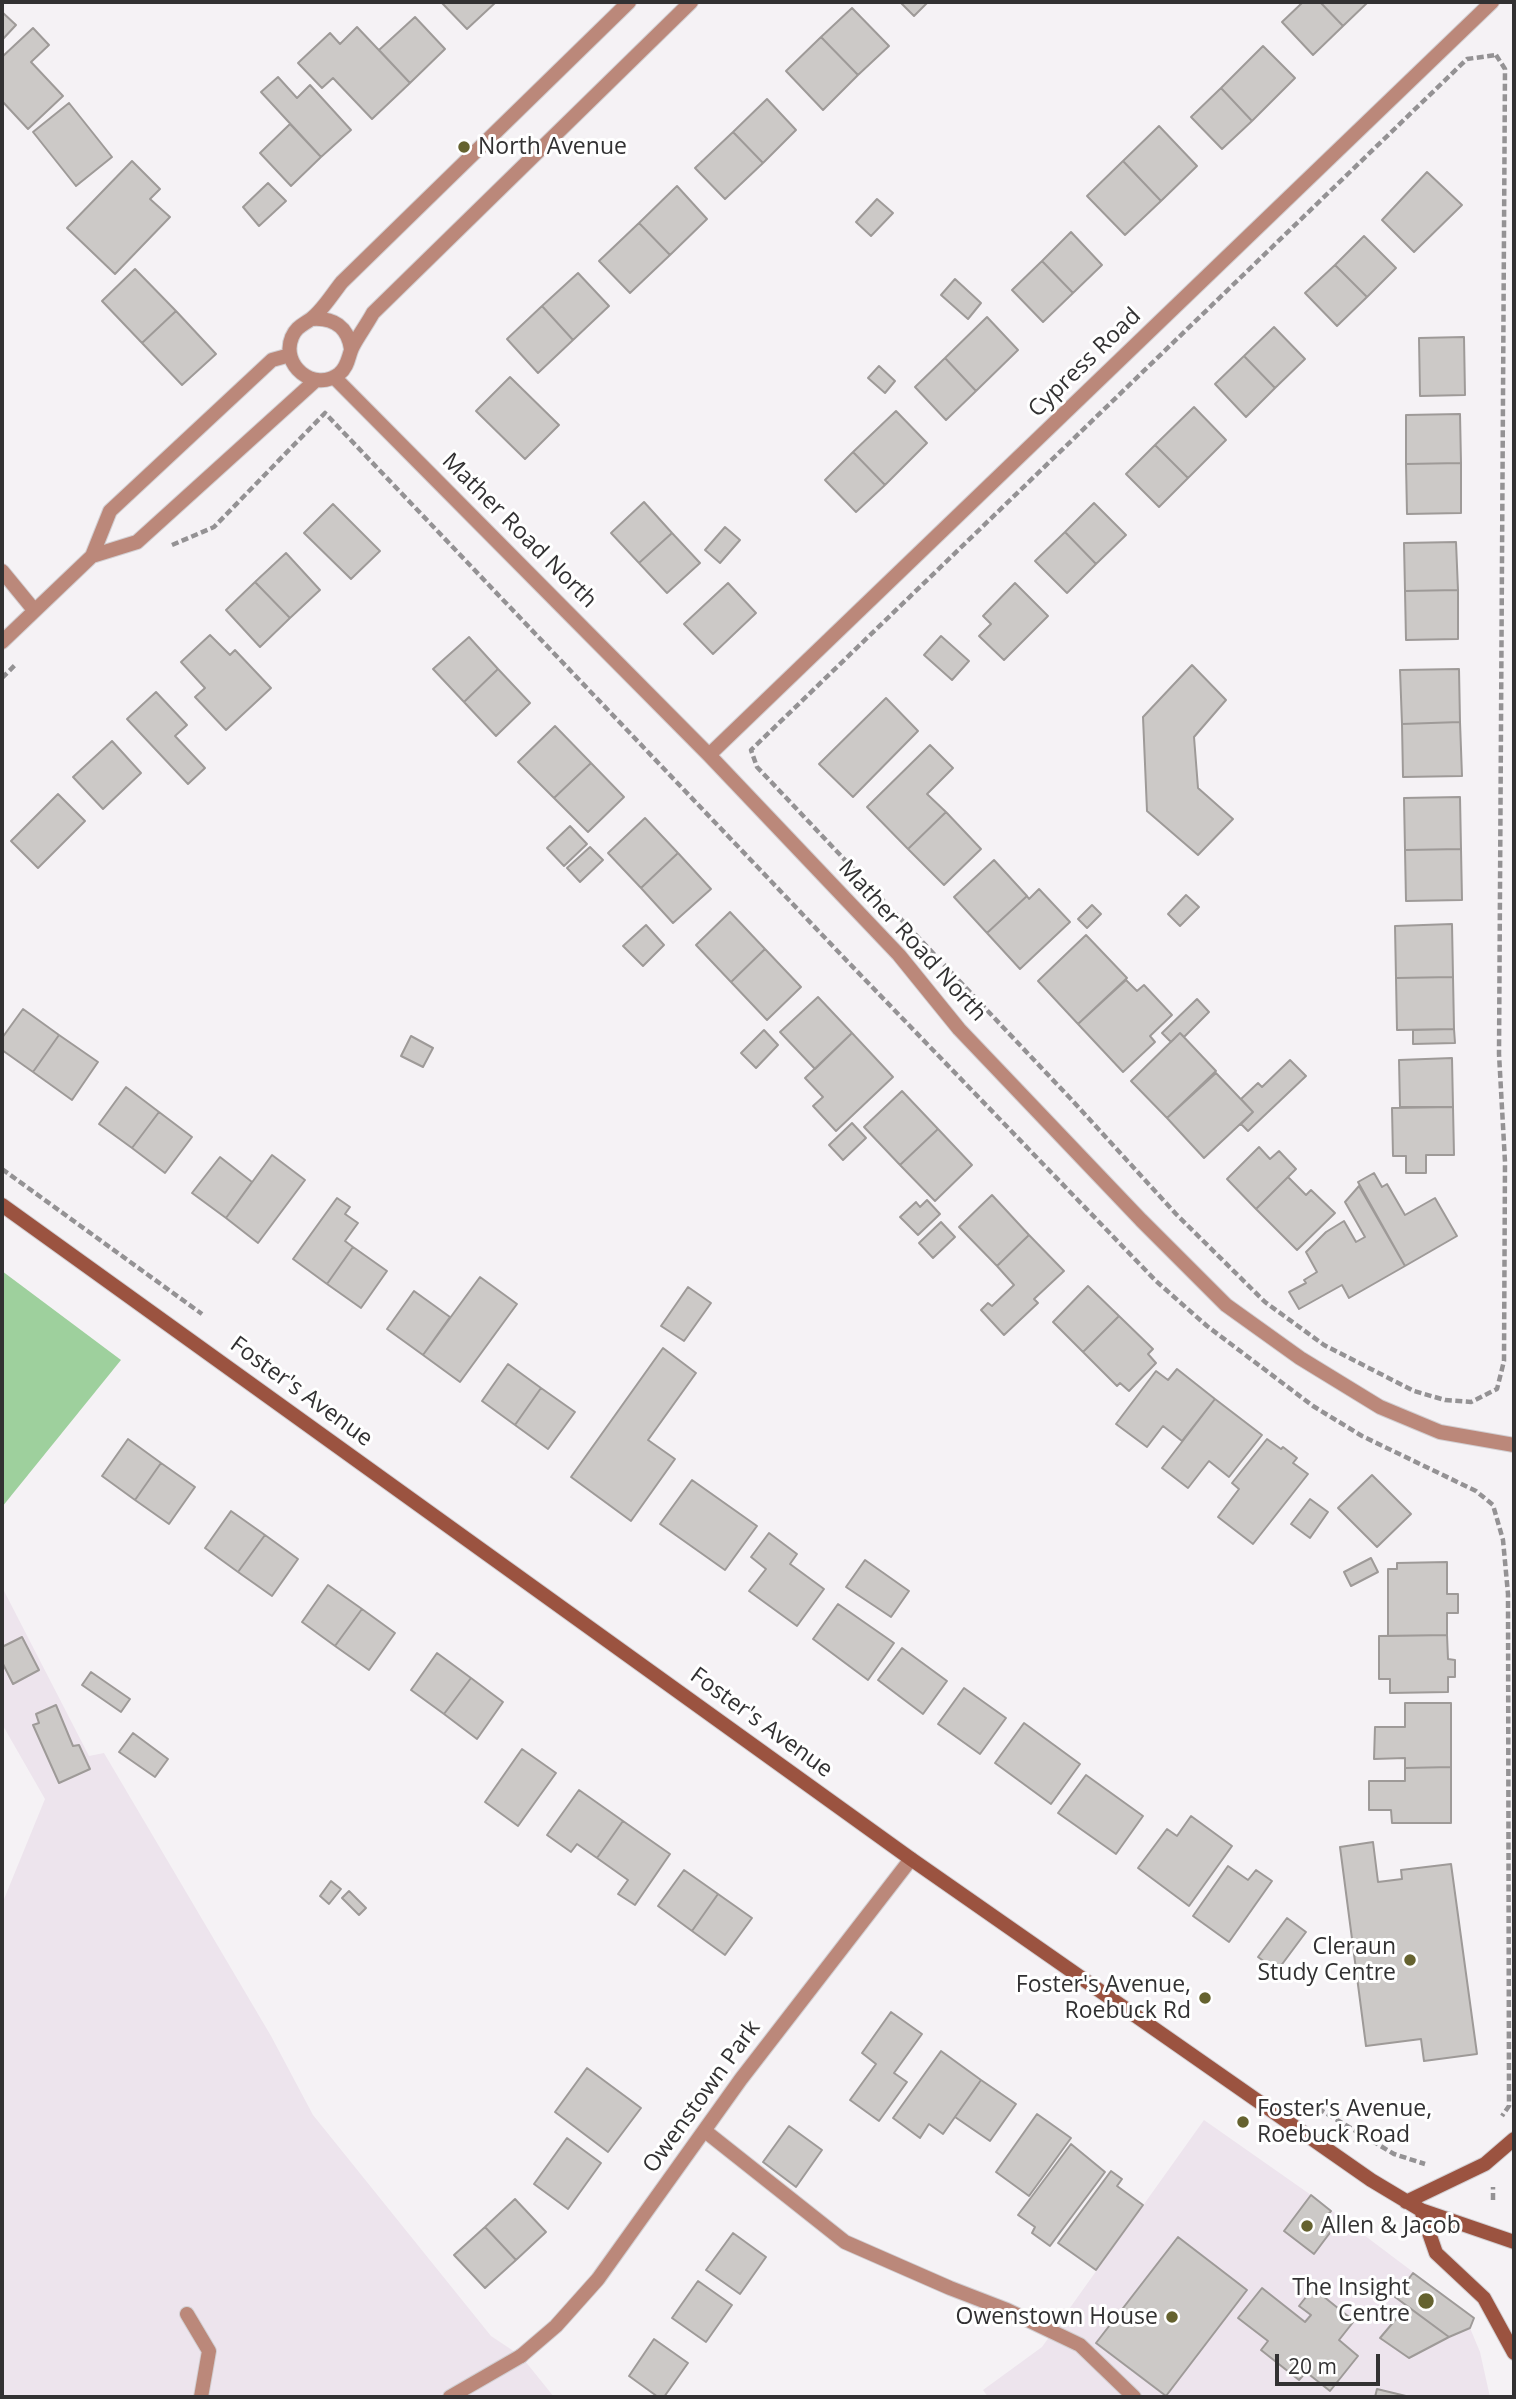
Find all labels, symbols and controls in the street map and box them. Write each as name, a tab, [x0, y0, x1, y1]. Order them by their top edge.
place label: North Avenue	[478, 133, 627, 161]
marker: North Avenue	[456, 139, 472, 155]
street label: Cypress Road	[1023, 303, 1147, 423]
street label: Mather Road North	[436, 448, 602, 614]
street label: Mather Road North	[832, 855, 992, 1027]
street label: Foster's Avenue	[224, 1331, 378, 1453]
street label: Foster's Avenue	[684, 1662, 838, 1784]
place label: Cleraun Study Centre	[1257, 1933, 1396, 1987]
marker: Cleraun Study Centre	[1402, 1952, 1418, 1968]
place label: Foster's Avenue, Roebuck Rd	[1016, 1971, 1191, 2025]
marker: Foster's Avenue, Roebuck Rd	[1197, 1990, 1213, 2006]
street label: Owenstown Park	[637, 2015, 767, 2179]
place label: Foster's Avenue, Roebuck Road	[1257, 2095, 1432, 2149]
marker: Foster's Avenue, Roebuck Road	[1235, 2114, 1251, 2130]
place label: Allen & Jacob	[1321, 2212, 1461, 2240]
marker: Allen & Jacob	[1299, 2218, 1315, 2234]
place label: The Insight Centre	[1292, 2274, 1410, 2328]
marker: The Insight Centre	[1416, 2291, 1436, 2311]
place label: Owenstown House	[956, 2303, 1158, 2331]
marker: Owenstown House	[1164, 2309, 1180, 2325]
scale bar	[1278, 2340, 1383, 2384]
text: 20 m	[1288, 2352, 1337, 2380]

